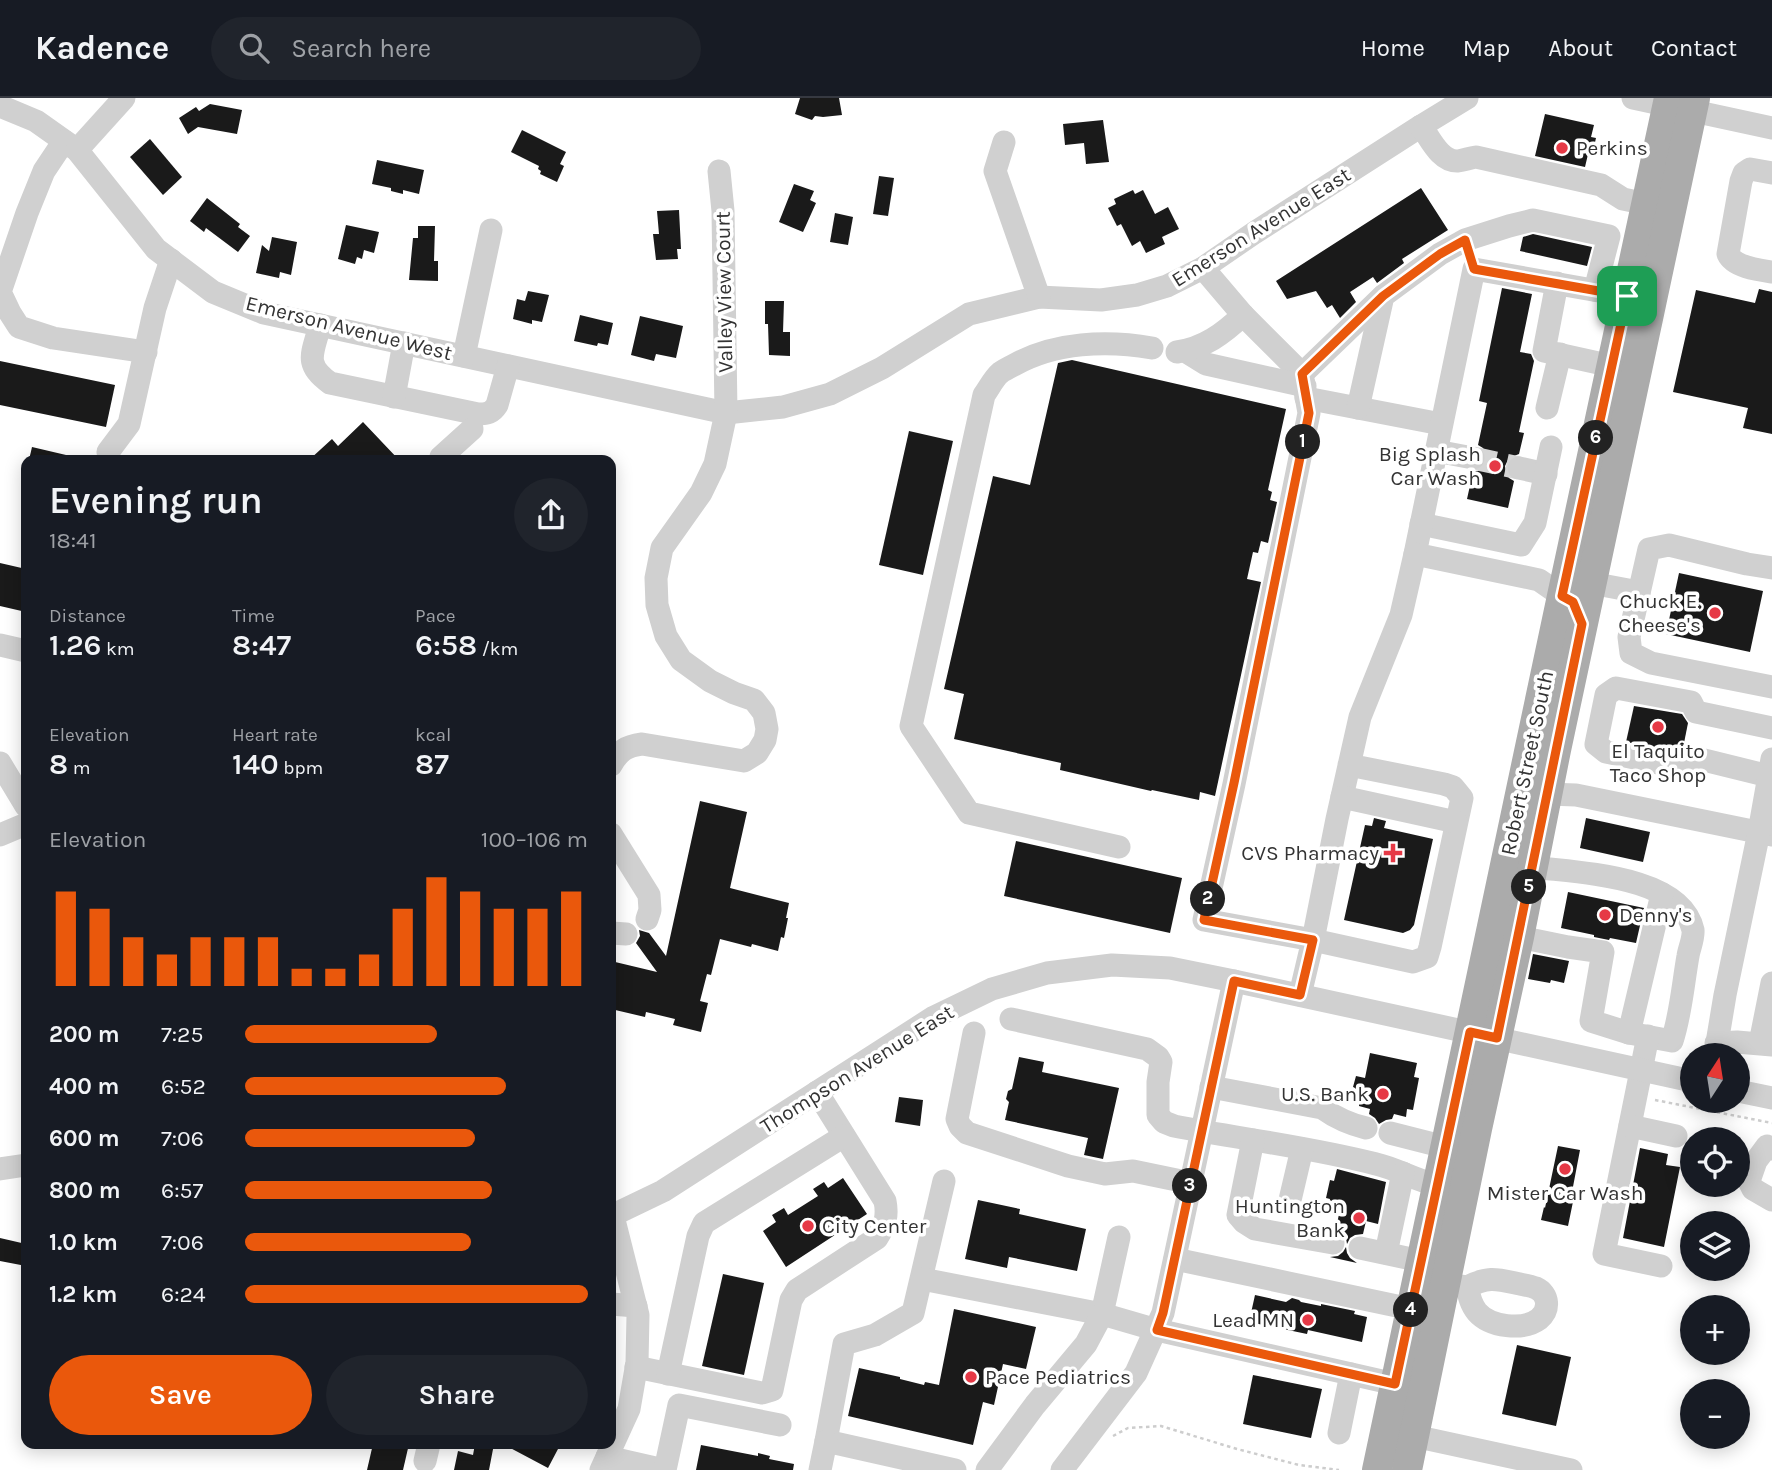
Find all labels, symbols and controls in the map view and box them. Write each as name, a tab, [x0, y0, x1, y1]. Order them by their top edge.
search box	[211, 17, 701, 80]
text: Kadence	[35, 29, 169, 67]
icon: search	[235, 29, 273, 67]
text: Search here	[291, 33, 431, 64]
text: Home	[1361, 34, 1425, 62]
text: Map	[1463, 34, 1510, 62]
text: About	[1548, 34, 1613, 62]
text: Contact	[1651, 34, 1737, 62]
place label: Perkins	[1576, 136, 1648, 160]
marker: Perkins	[1554, 140, 1570, 156]
street label: Emerson Avenue East	[1167, 162, 1355, 292]
street label: Valley View Court	[711, 211, 737, 373]
pin	[1597, 266, 1657, 326]
icon: arrive	[1608, 277, 1646, 315]
street label: Emerson Avenue West	[243, 291, 455, 365]
pin: 6	[1578, 420, 1614, 456]
pin: 1	[1286, 424, 1320, 460]
text: 6	[1590, 426, 1601, 448]
text: 1	[1299, 430, 1306, 452]
place label: Big Splash Car Wash	[1379, 442, 1481, 490]
marker: Big Splash Car Wash	[1487, 458, 1503, 474]
text: Evening run	[49, 478, 263, 523]
button: share	[514, 478, 588, 552]
text: 18:41	[49, 527, 96, 554]
place label: Chuck E. Cheese's	[1618, 589, 1701, 637]
text: Distance	[49, 605, 126, 627]
text: Time	[232, 605, 275, 627]
text: Pace	[415, 605, 456, 627]
marker: Chuck E. Cheese's	[1707, 605, 1723, 621]
text: 1.26	[49, 627, 102, 663]
text: 8:47	[232, 627, 291, 663]
text: 6:58	[415, 627, 477, 663]
text: km	[102, 638, 135, 660]
text: /km	[477, 638, 518, 660]
street label: Robert Street South	[1496, 668, 1558, 858]
marker: El Taquito Taco Shop	[1650, 719, 1666, 735]
text: Elevation	[49, 724, 129, 746]
text: Heart rate	[232, 724, 318, 746]
text: kcal	[415, 724, 451, 746]
place label: El Taquito Taco Shop	[1610, 739, 1706, 787]
text: 8	[49, 746, 68, 782]
text: 140	[232, 746, 279, 782]
text: 87	[415, 746, 449, 782]
text: m	[68, 757, 90, 779]
text: bpm	[279, 757, 323, 779]
text: Elevation	[49, 826, 146, 853]
text: 100–106 m	[481, 826, 588, 853]
place label: CVS Pharmacy	[1241, 841, 1379, 865]
marker: CVS Pharmacy	[1385, 845, 1401, 861]
pin: 5	[1512, 870, 1546, 904]
text: 5	[1523, 875, 1534, 897]
pin: 2	[1190, 882, 1226, 916]
text: 2	[1202, 887, 1213, 909]
place label: Denny's	[1619, 903, 1693, 927]
marker: Denny's	[1597, 907, 1613, 923]
street label: Thompson Avenue East	[756, 1000, 958, 1138]
text: 200 m	[49, 1021, 120, 1048]
text: 7:25	[161, 1021, 203, 1048]
north arrow	[1680, 1043, 1750, 1113]
map controls	[1680, 1043, 1750, 1449]
text: 400 m	[49, 1073, 119, 1100]
text: 6:52	[161, 1073, 206, 1100]
place label: U.S. Bank	[1281, 1082, 1369, 1106]
marker: U.S. Bank	[1375, 1086, 1391, 1102]
text: 600 m	[49, 1125, 120, 1152]
text: 7:06	[161, 1125, 204, 1152]
button: locate	[1680, 1127, 1750, 1197]
marker: Mister Car Wash	[1557, 1161, 1573, 1177]
pin: 3	[1172, 1168, 1208, 1204]
text: 3	[1184, 1174, 1195, 1196]
text: 800 m	[49, 1177, 121, 1204]
text: 6:57	[161, 1177, 203, 1204]
place label: Mister Car Wash	[1487, 1181, 1643, 1205]
place label: Huntington Bank	[1235, 1194, 1345, 1242]
marker: Huntington Bank	[1351, 1210, 1367, 1226]
button: layers	[1680, 1211, 1750, 1281]
place label: City Center	[822, 1214, 927, 1238]
marker: City Center	[800, 1218, 816, 1234]
text: 1.0 km	[49, 1229, 118, 1256]
text: 7:06	[161, 1229, 204, 1256]
text: 1.2 km	[49, 1281, 117, 1308]
text: 6:24	[161, 1281, 206, 1308]
pin: 4	[1394, 1292, 1428, 1328]
button: +	[1680, 1295, 1750, 1365]
text: 4	[1405, 1298, 1416, 1320]
place label: Lead MN	[1212, 1308, 1294, 1332]
marker: Lead MN	[1300, 1312, 1316, 1328]
button: Save	[49, 1355, 312, 1435]
button: Share	[326, 1355, 588, 1435]
place label: Pace Pediatrics	[985, 1365, 1131, 1389]
marker: Pace Pediatrics	[963, 1369, 979, 1385]
button: −	[1680, 1379, 1750, 1449]

